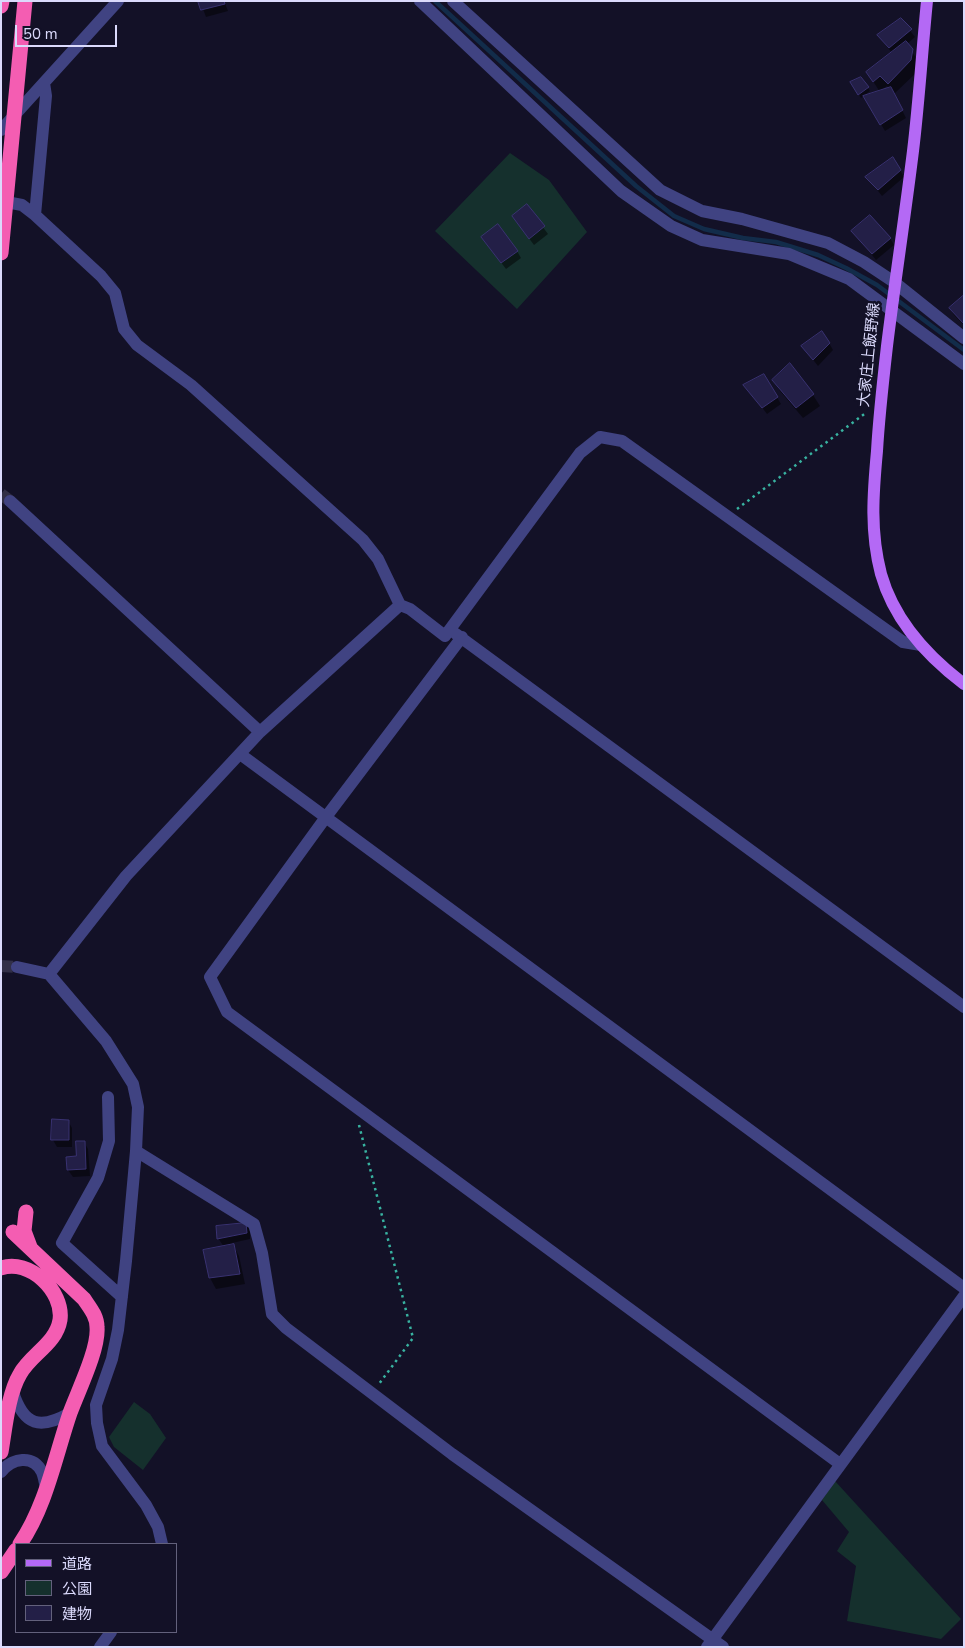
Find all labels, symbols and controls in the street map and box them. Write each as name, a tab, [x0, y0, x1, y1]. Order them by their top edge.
scale bar	[18, 15, 120, 47]
text: 50 m	[23, 24, 58, 44]
street label: 大家庄上飯野線	[856, 302, 884, 408]
legend	[15, 1543, 178, 1633]
text: 道路	[62, 1554, 92, 1574]
text: 公園	[62, 1579, 92, 1599]
text: 建物	[62, 1604, 92, 1624]

